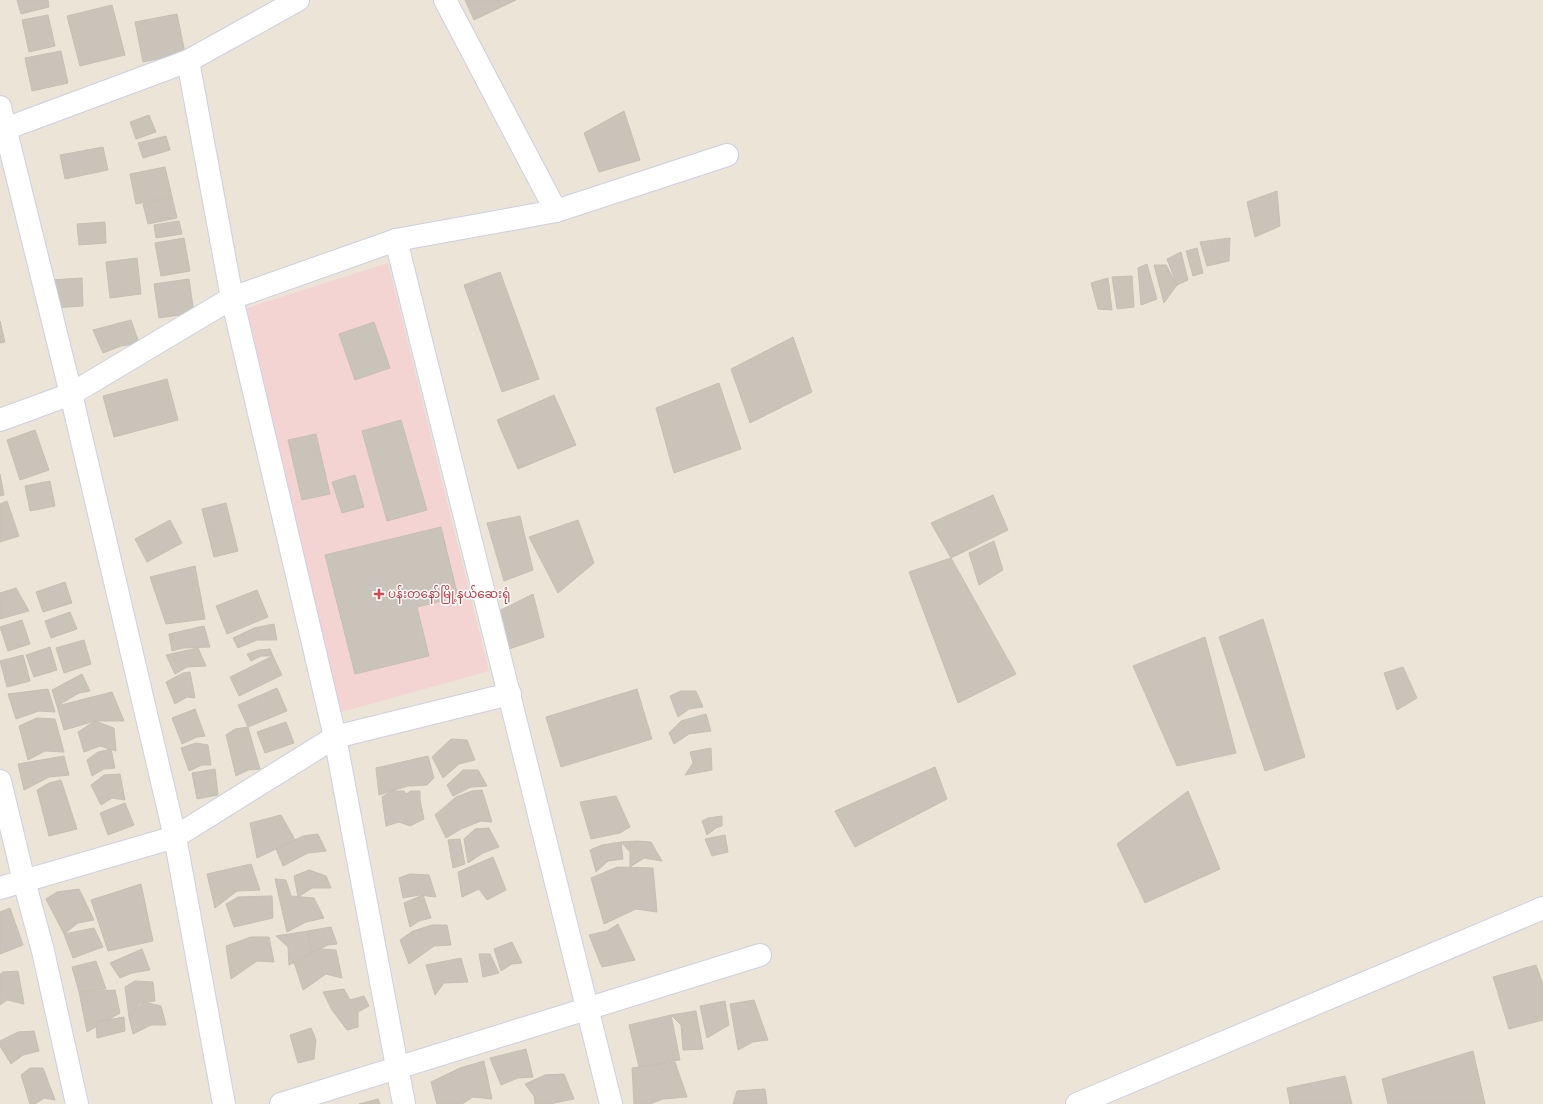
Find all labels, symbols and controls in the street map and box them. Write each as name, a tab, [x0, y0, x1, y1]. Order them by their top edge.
place label: ပန်းတနော်မြို့နယ်ဆေးရုံ	[388, 585, 510, 604]
marker: ပန်းတနော်မြို့နယ်ဆေးရုံ	[373, 588, 385, 600]

